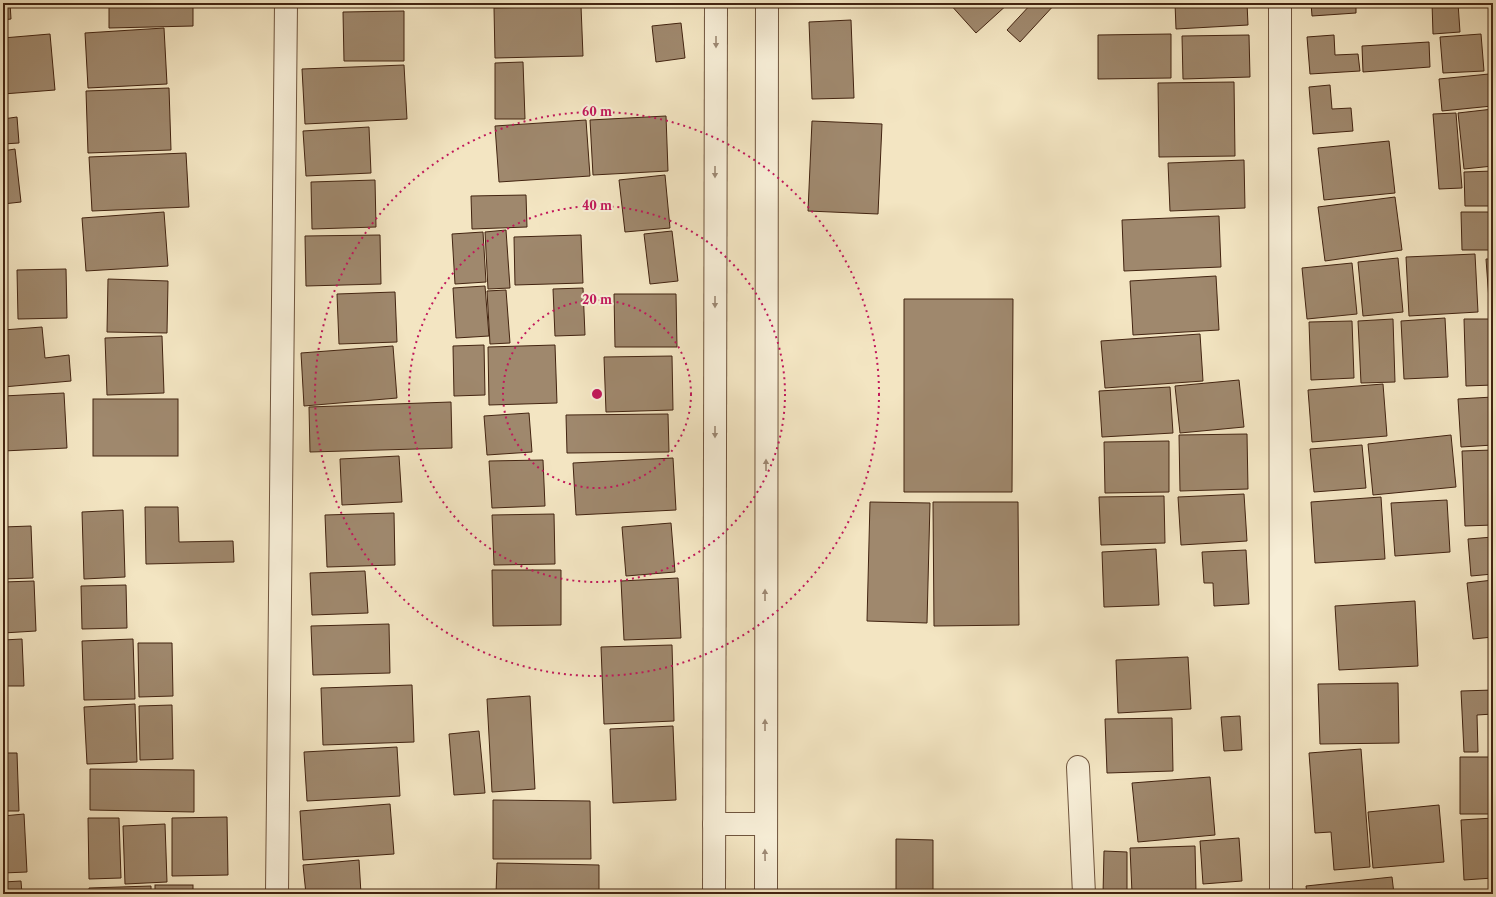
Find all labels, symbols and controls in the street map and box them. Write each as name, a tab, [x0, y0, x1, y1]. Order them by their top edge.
one-way arrow	[713, 36, 719, 49]
text: 60 m	[582, 104, 612, 119]
one-way arrow	[712, 166, 718, 179]
text: 40 m	[582, 198, 612, 213]
text: 20 m	[582, 292, 612, 307]
one-way arrow	[712, 296, 718, 309]
centre of rings	[590, 387, 604, 401]
one-way arrow	[712, 426, 718, 439]
one-way arrow	[763, 458, 769, 471]
one-way arrow	[762, 588, 768, 601]
one-way arrow	[762, 718, 768, 731]
one-way arrow	[762, 848, 768, 861]

